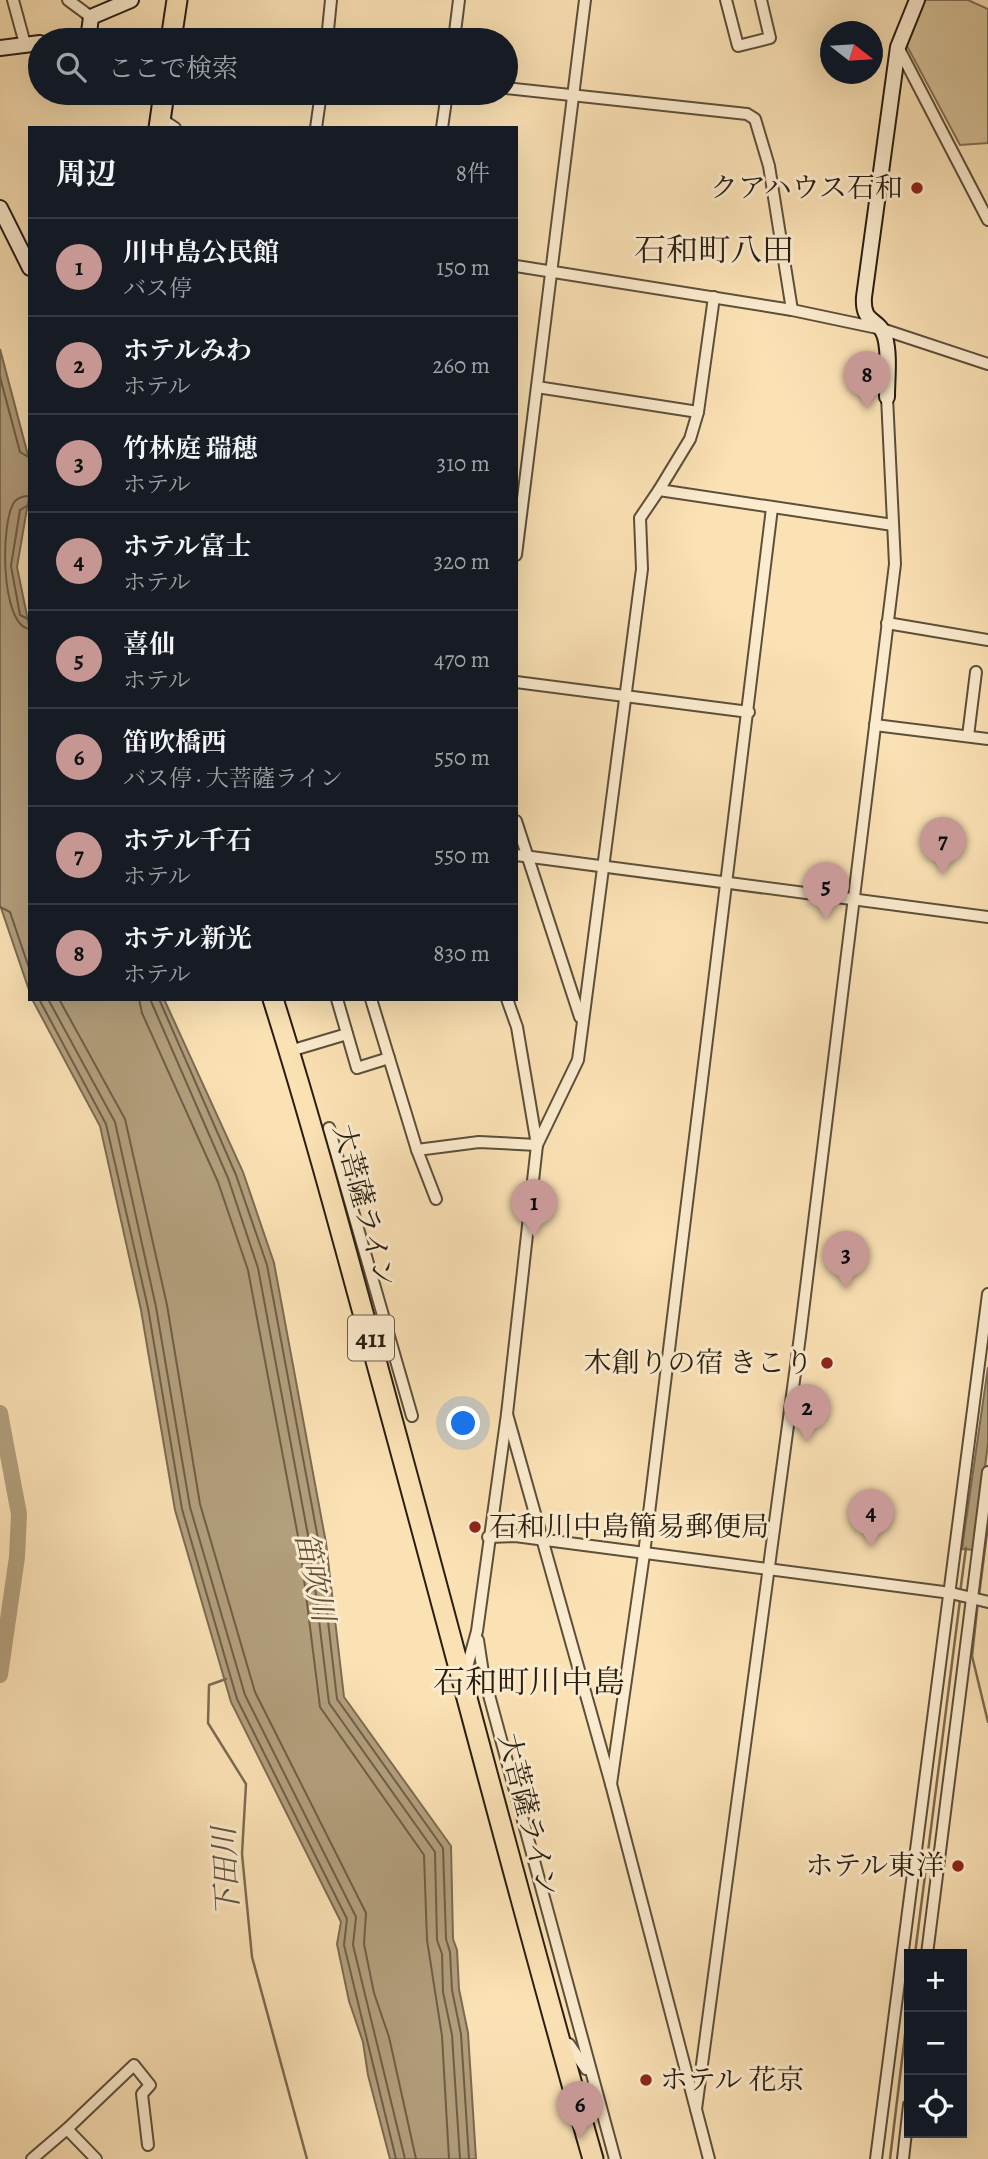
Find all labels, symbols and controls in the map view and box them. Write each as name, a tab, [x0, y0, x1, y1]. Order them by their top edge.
north arrow	[820, 21, 883, 84]
search box	[28, 28, 518, 105]
icon: search	[52, 48, 90, 86]
text: ここで検索	[108, 51, 238, 86]
text: 周辺	[56, 154, 116, 194]
text: 8件	[456, 158, 490, 189]
place label: クアハウス石和	[710, 169, 903, 207]
marker: クアハウス石和	[909, 180, 925, 196]
district label: 石和町八田	[634, 228, 794, 272]
text: 川中島公民館	[123, 235, 279, 270]
text: 1	[75, 252, 83, 283]
text: 150 m	[436, 252, 490, 283]
text: バス停	[123, 273, 192, 304]
text: ホテルみわ	[123, 333, 252, 368]
text: 2	[73, 350, 85, 381]
text: 260 m	[432, 350, 490, 381]
pin: 8	[844, 351, 890, 409]
text: ホテル	[123, 371, 191, 402]
text: 竹林庭 瑞穂	[123, 431, 258, 466]
text: 3	[74, 448, 84, 479]
text: 310 m	[437, 448, 490, 479]
text: ホテル	[123, 469, 191, 500]
text: ホテル富士	[123, 529, 252, 564]
text: 4	[74, 546, 84, 577]
text: 320 m	[434, 546, 490, 577]
text: ホテル	[123, 567, 191, 598]
text: 喜仙	[123, 627, 175, 662]
text: 5	[74, 644, 84, 675]
text: 470 m	[434, 644, 490, 675]
text: ホテル	[123, 665, 191, 696]
text: 笛吹橋西	[123, 725, 227, 760]
text: 6	[74, 742, 84, 773]
text: 550 m	[434, 742, 490, 773]
text: バス停 · 大菩薩ライン	[123, 763, 343, 794]
pin: 7	[920, 817, 966, 875]
text: ホテル千石	[123, 823, 252, 858]
text: 7	[74, 840, 84, 871]
text: 550 m	[434, 840, 490, 871]
text: ホテル	[123, 861, 191, 892]
pin: 5	[803, 862, 849, 920]
text: ホテル新光	[123, 921, 252, 956]
text: 8	[73, 938, 85, 969]
text: 830 m	[433, 938, 490, 969]
text: ホテル	[123, 959, 191, 990]
street label: 大菩薩ライン	[324, 1120, 404, 1292]
pin: 1	[511, 1179, 557, 1237]
pin: 3	[823, 1231, 869, 1289]
road number: 411	[348, 1316, 394, 1360]
place label: 木創りの宿 きこり	[583, 1344, 813, 1382]
marker: 木創りの宿 きこり	[819, 1355, 835, 1371]
pin: 2	[784, 1384, 830, 1442]
your location	[446, 1406, 480, 1440]
pin: 4	[848, 1489, 894, 1547]
place label: 石和川中島簡易郵便局	[489, 1508, 769, 1546]
marker: 石和川中島簡易郵便局	[467, 1519, 483, 1535]
water label: 笛吹川	[286, 1529, 345, 1628]
district label: 石和町川中島	[433, 1660, 625, 1704]
street label: 大菩薩ライン	[489, 1729, 567, 1901]
water label: 下田川	[204, 1823, 248, 1918]
place label: ホテル東洋	[805, 1847, 944, 1885]
marker: ホテル東洋	[950, 1858, 966, 1874]
map controls	[904, 1949, 967, 2138]
button: +	[904, 1949, 967, 2012]
button: −	[904, 2012, 967, 2075]
place label: ホテル 花京	[660, 2061, 804, 2099]
marker: ホテル 花京	[638, 2072, 654, 2088]
button: locate	[904, 2075, 967, 2138]
pin: 6	[557, 2081, 603, 2139]

